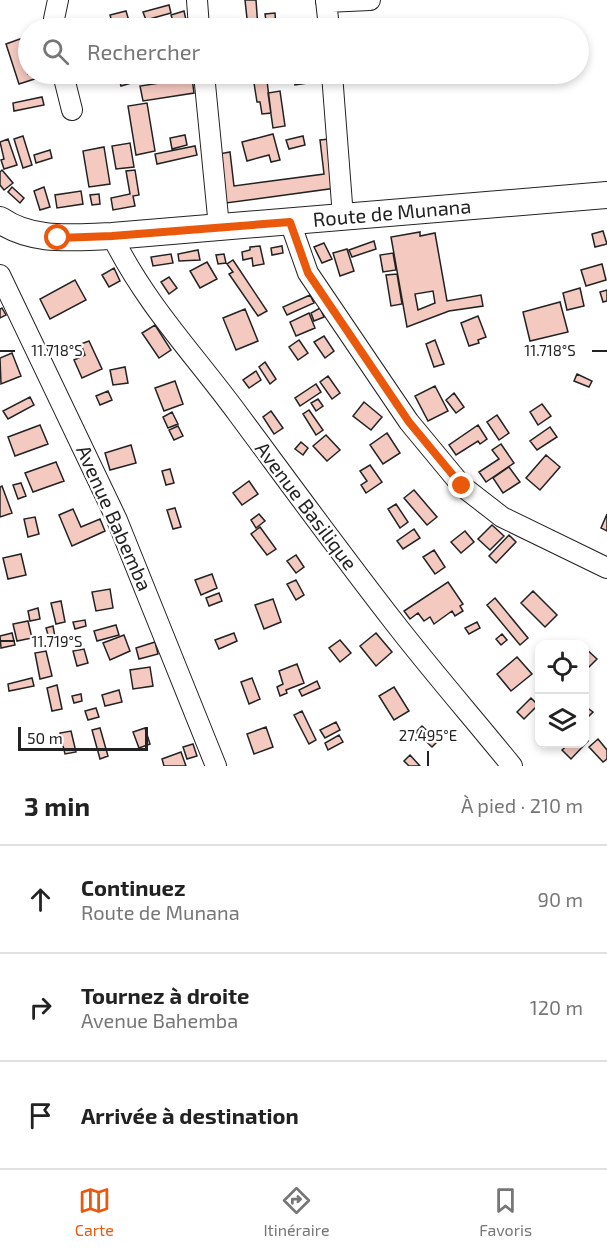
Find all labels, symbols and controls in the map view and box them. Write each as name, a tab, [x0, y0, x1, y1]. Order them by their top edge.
search box	[18, 18, 589, 84]
icon: search	[39, 35, 72, 68]
text: Rechercher	[87, 38, 200, 64]
street label: Route de Munana	[312, 193, 472, 231]
route start	[44, 224, 70, 250]
text: 11.718°S	[31, 341, 83, 359]
text: 11.718°S	[524, 341, 576, 359]
street label: Avenue Basilique	[251, 437, 363, 574]
street label: Avenue Babemba	[72, 441, 158, 594]
route end	[448, 472, 474, 498]
text: 11.719°S	[32, 632, 82, 650]
map controls	[535, 640, 589, 748]
button: locate	[535, 640, 589, 694]
button: layers	[535, 694, 589, 748]
scale bar	[18, 724, 148, 752]
text: 27.495°E	[399, 726, 457, 744]
text: 50 m	[27, 728, 63, 747]
text: 3 min	[24, 790, 90, 821]
text: À pied · 210 m	[461, 793, 583, 817]
text: Continuez	[81, 874, 185, 900]
icon: ahead	[24, 883, 57, 916]
text: 90 m	[538, 887, 583, 911]
text: Route de Munana	[81, 900, 240, 924]
text: Tournez à droite	[81, 982, 250, 1008]
icon: right	[24, 991, 57, 1024]
text: 120 m	[530, 995, 583, 1019]
text: Avenue Bahemba	[81, 1008, 238, 1032]
icon: arrive	[24, 1099, 57, 1132]
text: Arrivée à destination	[81, 1102, 299, 1128]
tab: Carte	[75, 1184, 114, 1239]
tab: Itinéraire	[263, 1184, 330, 1239]
tab: Favoris	[479, 1184, 532, 1239]

